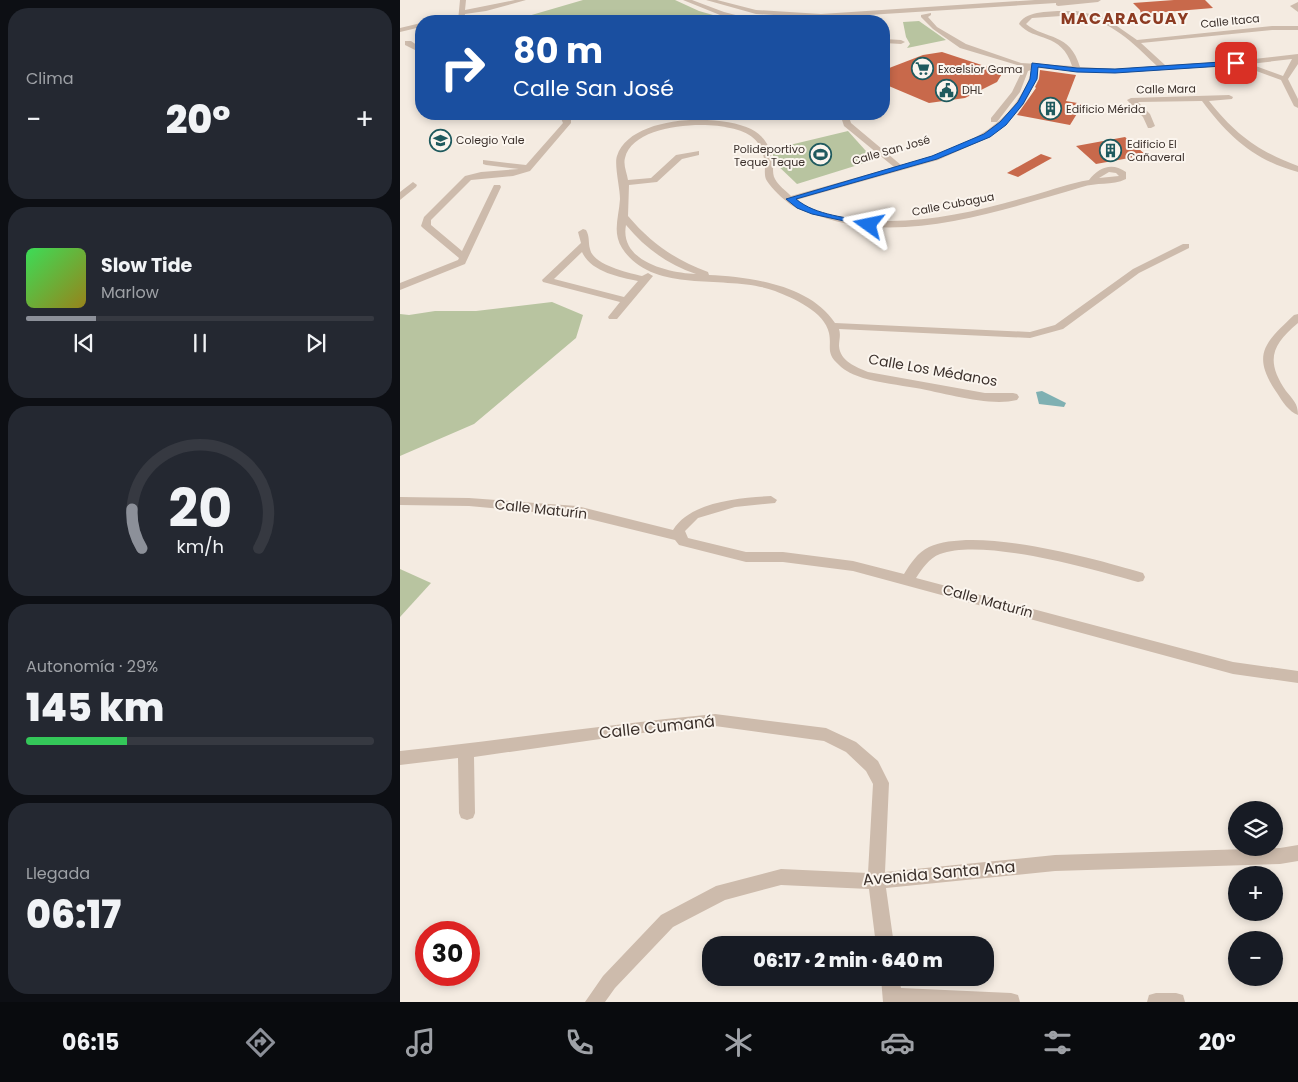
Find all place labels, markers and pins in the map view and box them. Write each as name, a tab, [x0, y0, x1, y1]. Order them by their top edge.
pin	[1215, 42, 1257, 84]
supermarket icon: Excelsior Gama	[910, 57, 934, 81]
place label: Excelsior Gama	[938, 61, 1022, 77]
public building icon: DHL	[934, 78, 958, 102]
place label: DHL	[962, 82, 982, 98]
building icon: Edificio Mérida	[1038, 97, 1062, 121]
place label: Edificio Mérida	[1066, 101, 1145, 117]
school or university icon: Colegio Yale	[428, 128, 452, 152]
place label: Colegio Yale	[456, 132, 525, 148]
place label: Edificio El Cañaveral	[1127, 136, 1185, 165]
building icon: Edificio El Cañaveral	[1099, 138, 1123, 162]
place label: Polideportivo Teque Teque	[733, 141, 805, 170]
sports icon: Polideportivo Teque Teque	[809, 143, 833, 167]

